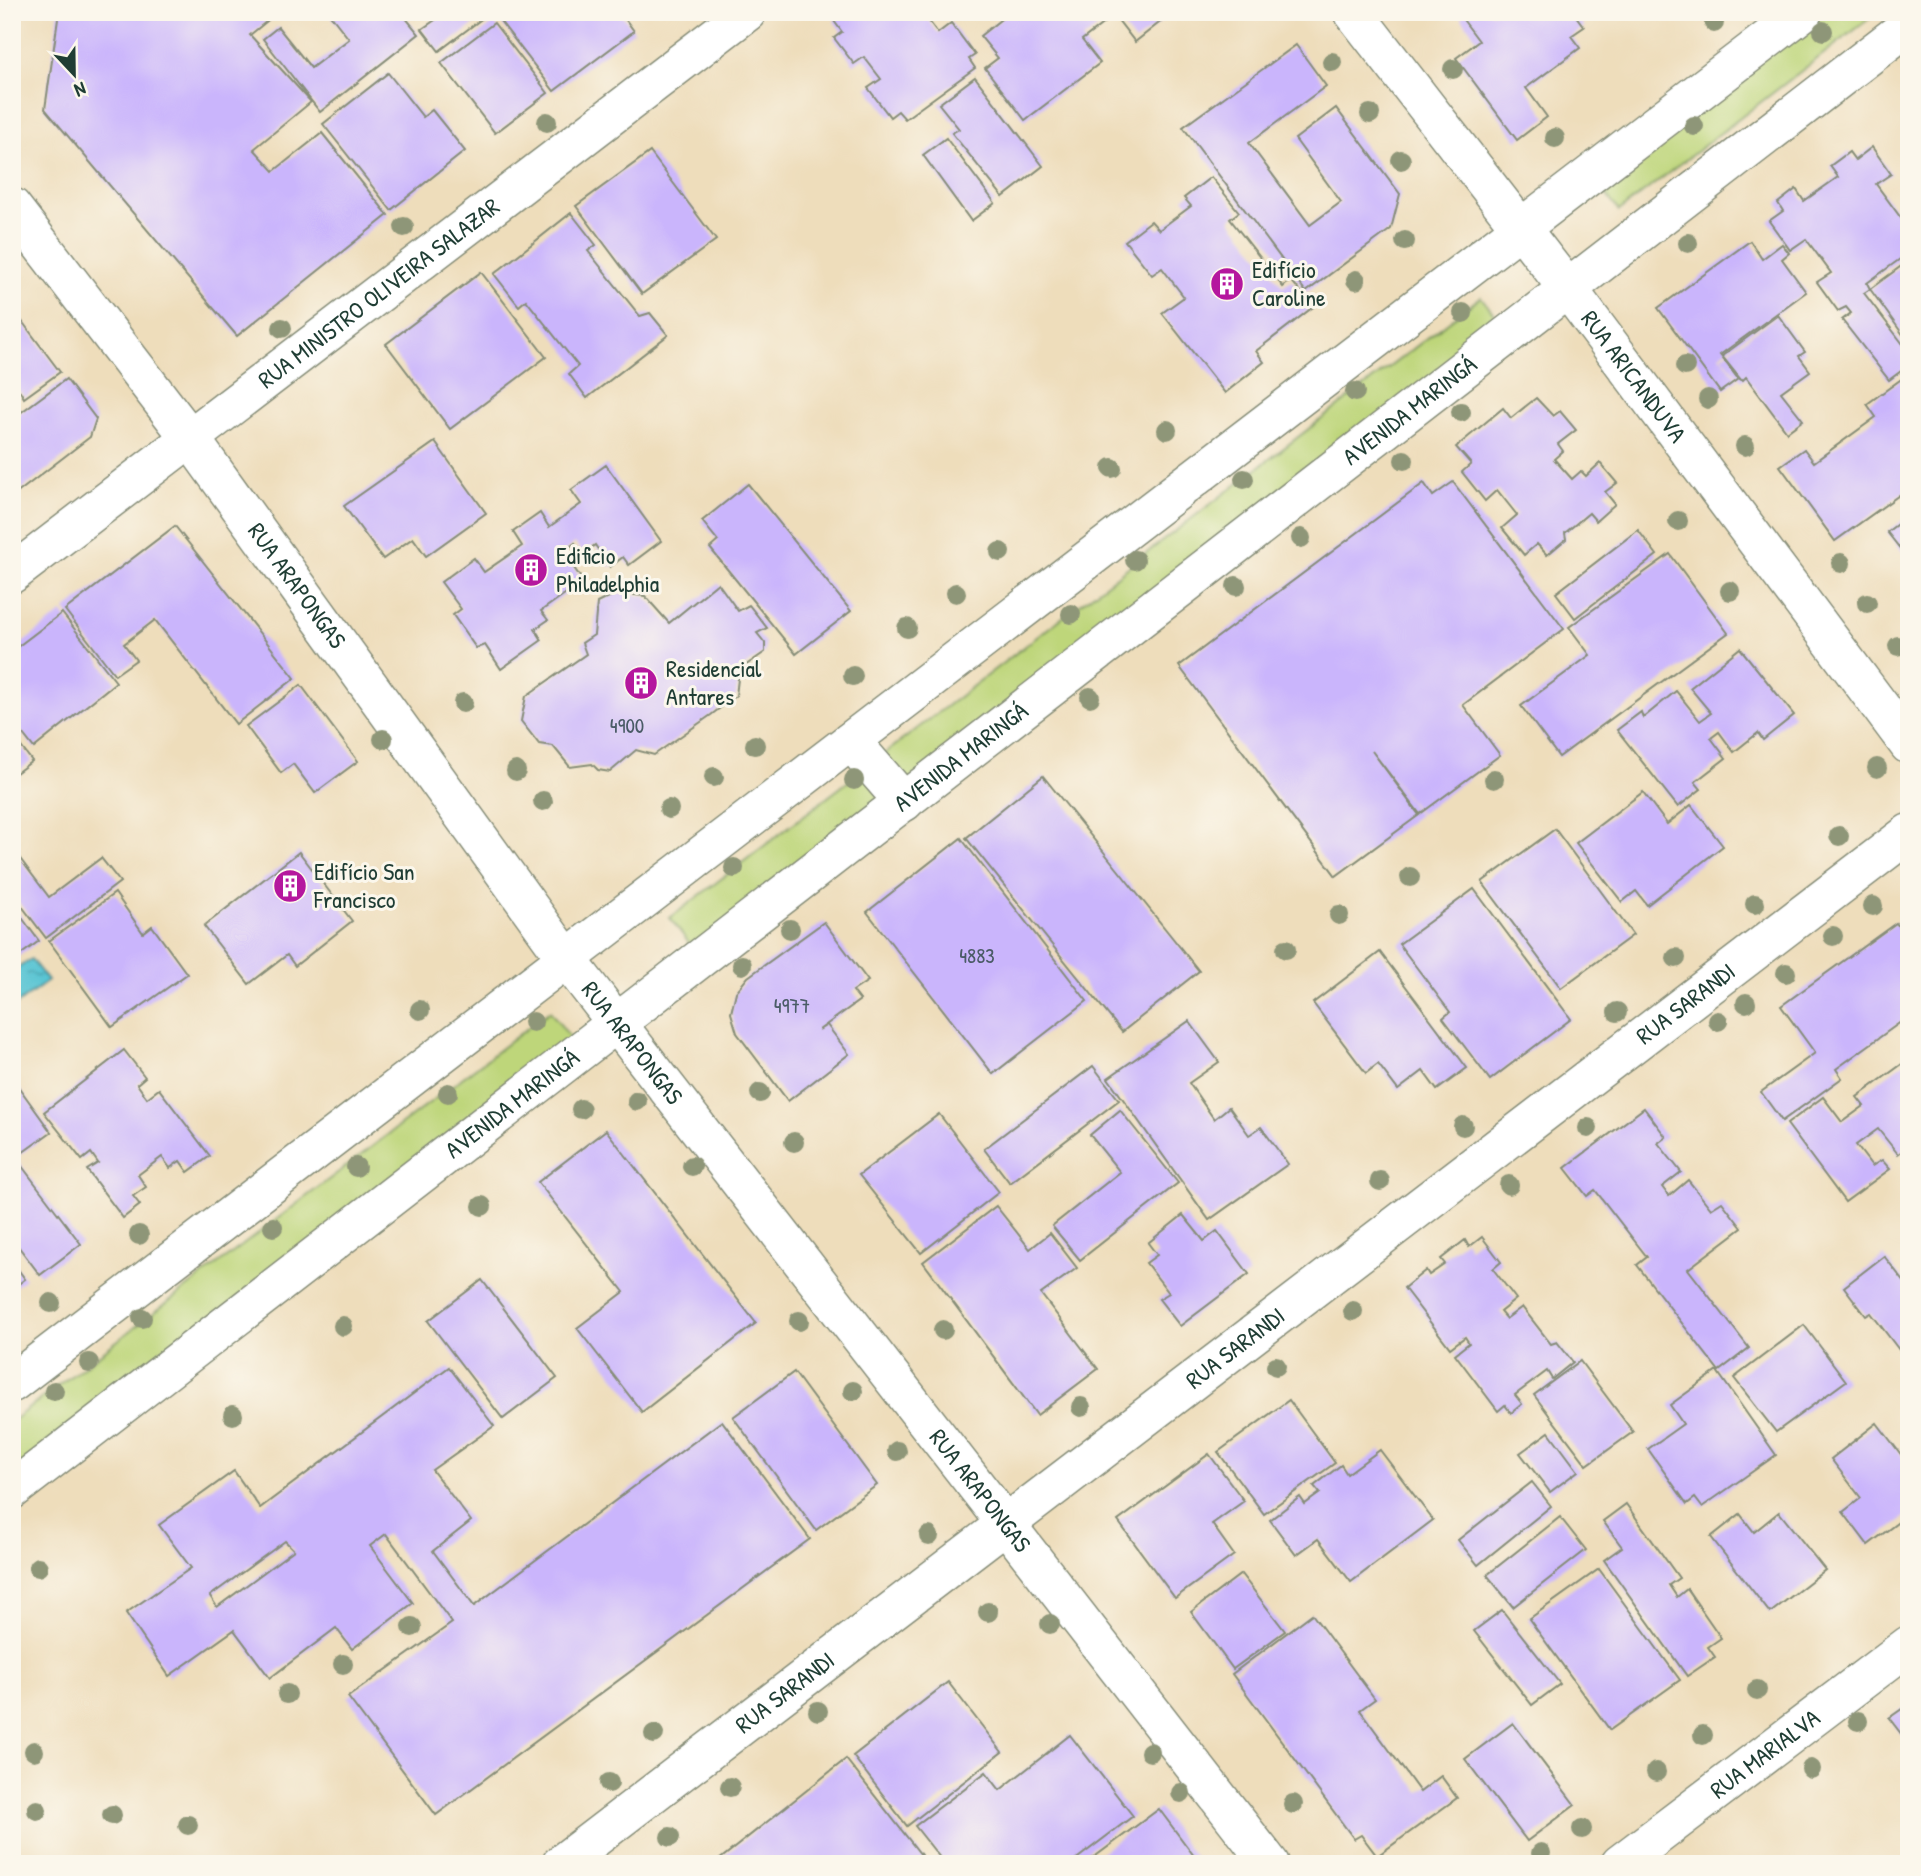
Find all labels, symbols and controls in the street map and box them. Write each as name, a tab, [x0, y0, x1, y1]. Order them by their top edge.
north arrow	[38, 38, 108, 108]
text: N	[71, 76, 90, 104]
street label: RUA MINISTRO OLIVEIRA SALAZAR	[251, 190, 506, 395]
place label: Edifício Caroline	[1252, 253, 1326, 313]
building icon: Edifício Caroline	[1208, 265, 1246, 303]
street label: RUA ARICANDUVA	[1574, 303, 1694, 449]
street label: AVENIDA MARINGÁ	[1335, 348, 1483, 472]
street label: RUA ARAPONGAS	[241, 516, 354, 654]
place label: Edificio Philadelphia	[556, 539, 659, 599]
building icon: Edificio Philadelphia	[512, 551, 550, 589]
place label: Residencial Antares	[666, 652, 762, 712]
building icon: Residencial Antares	[622, 664, 660, 702]
street label: AVENIDA MARINGÁ	[887, 694, 1034, 818]
house number: 4900	[610, 711, 644, 740]
place label: Edifício San Francisco	[313, 855, 415, 915]
building icon: Edifício San Francisco	[271, 867, 309, 905]
house number: 4883	[959, 941, 995, 970]
street label: RUA SARANDI	[1629, 955, 1741, 1051]
street label: RUA ARAPONGAS	[575, 974, 691, 1111]
house number: 4977	[774, 991, 810, 1020]
street label: AVENIDA MARINGÁ	[438, 1041, 585, 1165]
street label: RUA SARANDI	[1179, 1299, 1291, 1396]
street label: RUA ARAPONGAS	[923, 1422, 1039, 1558]
street label: RUA SARANDI	[728, 1644, 840, 1740]
street label: RUA MARIALVA	[1703, 1701, 1826, 1805]

